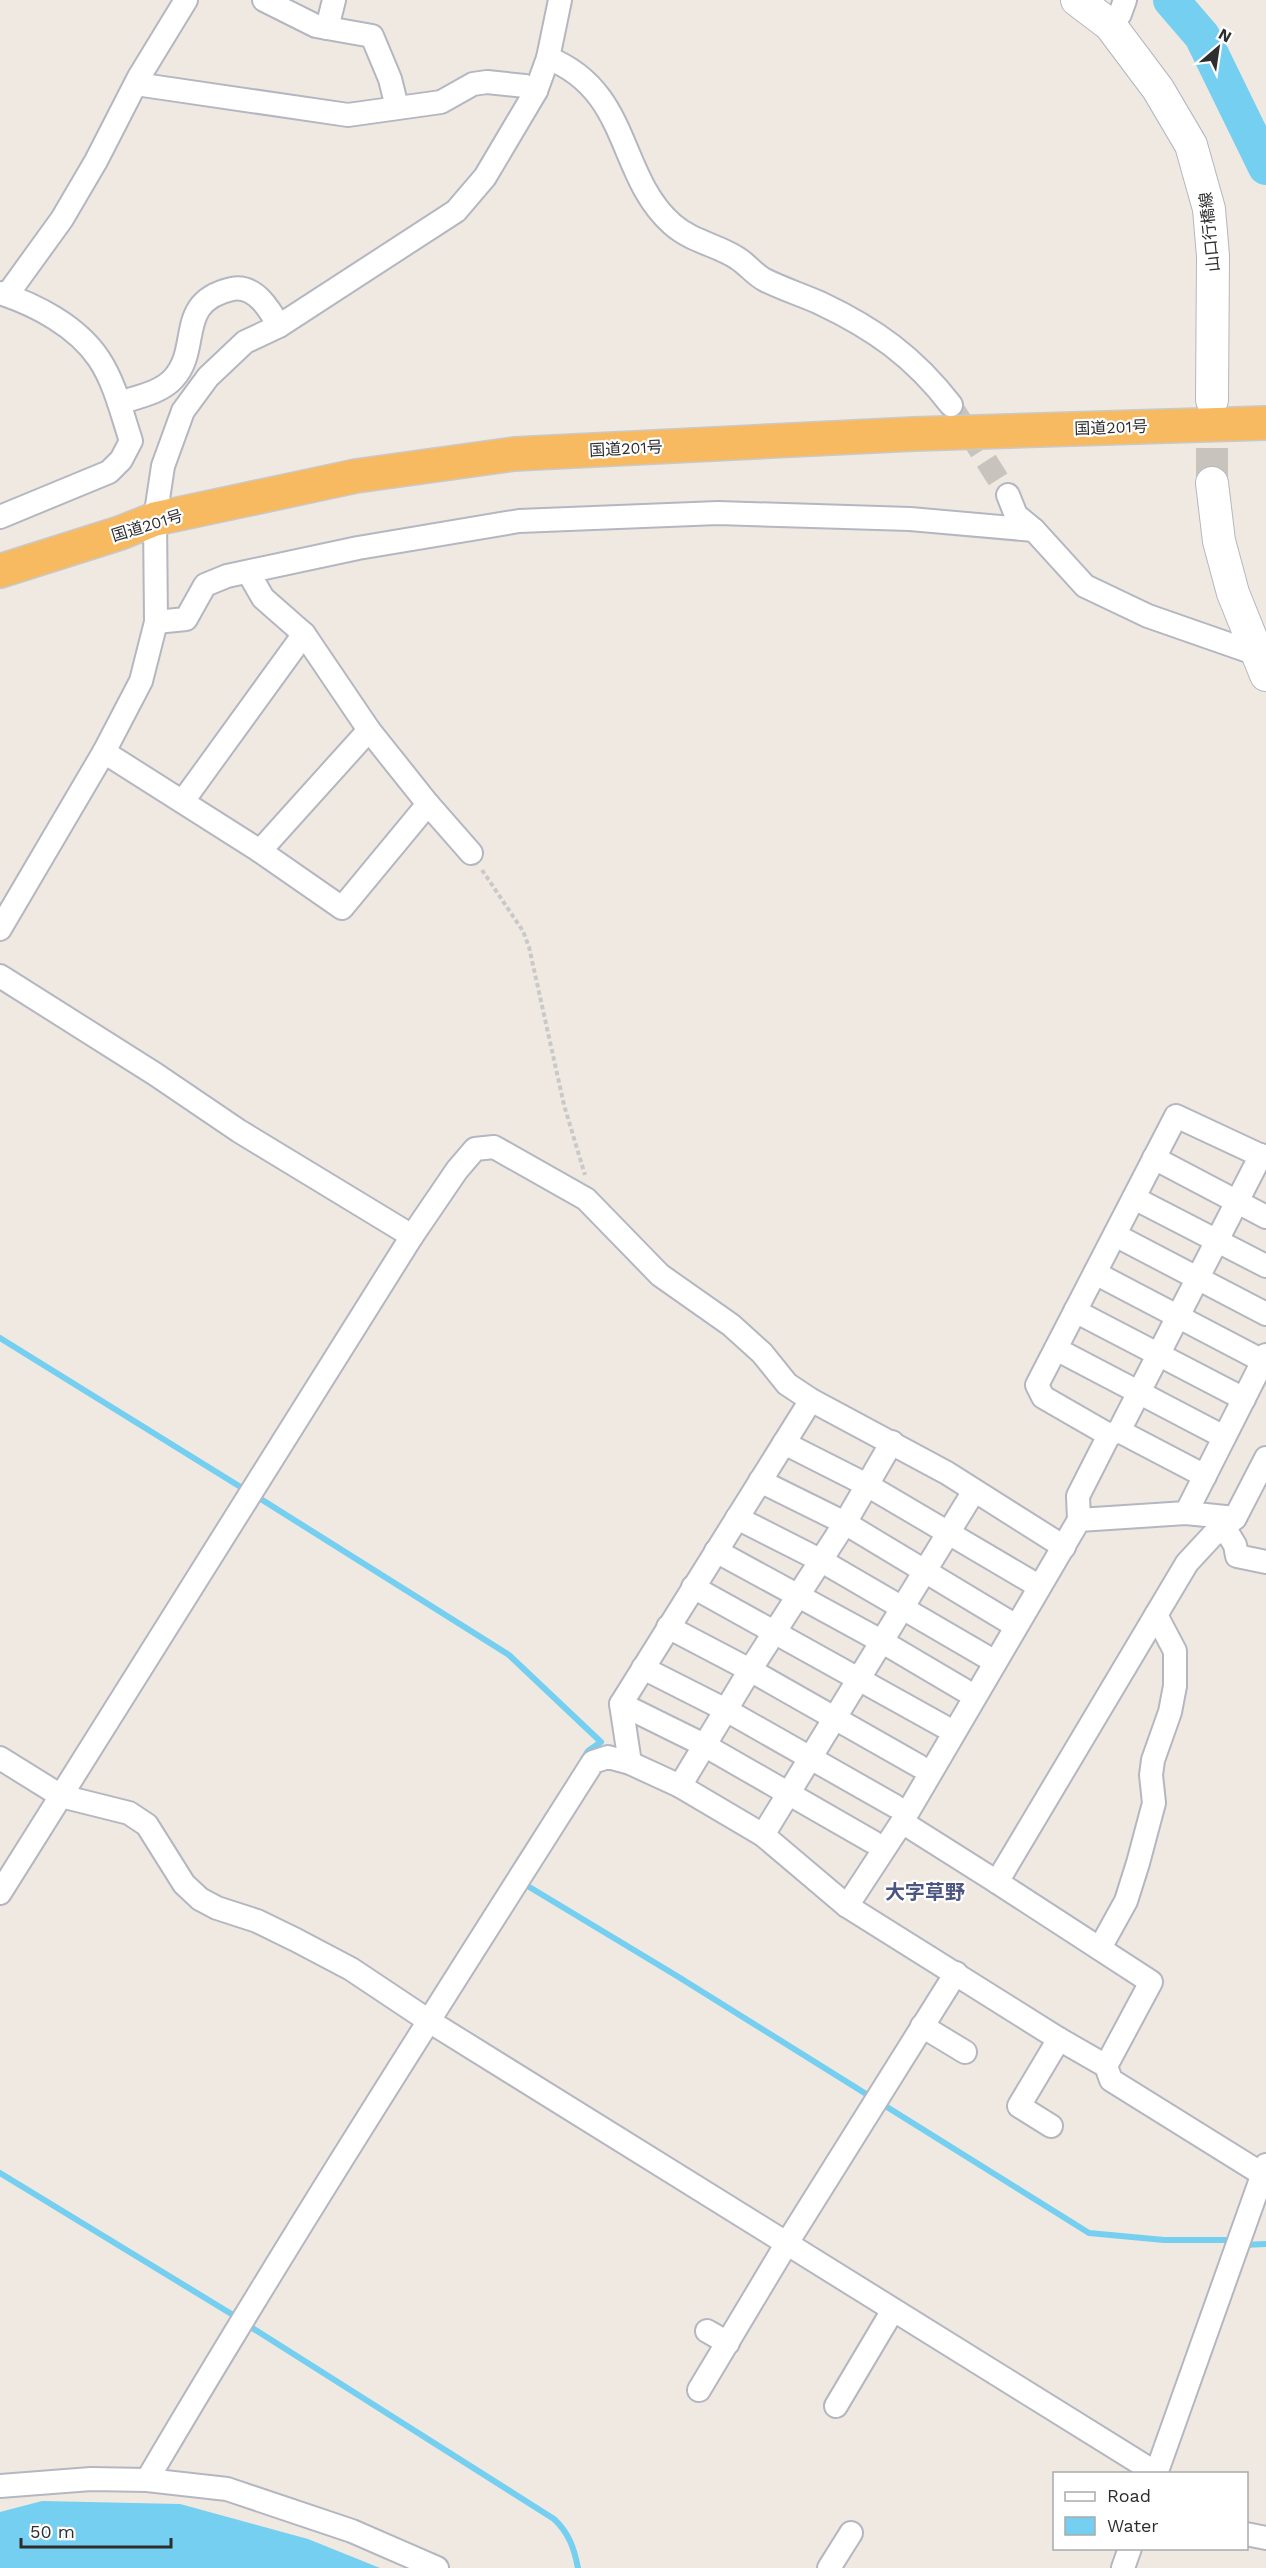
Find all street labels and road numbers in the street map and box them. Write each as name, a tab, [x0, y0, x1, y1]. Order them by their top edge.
street label: 山口行橋線	[1196, 191, 1223, 273]
street label: 国道201号	[1074, 417, 1148, 438]
street label: 国道201号	[589, 437, 663, 460]
street label: 国道201号	[109, 506, 185, 545]

